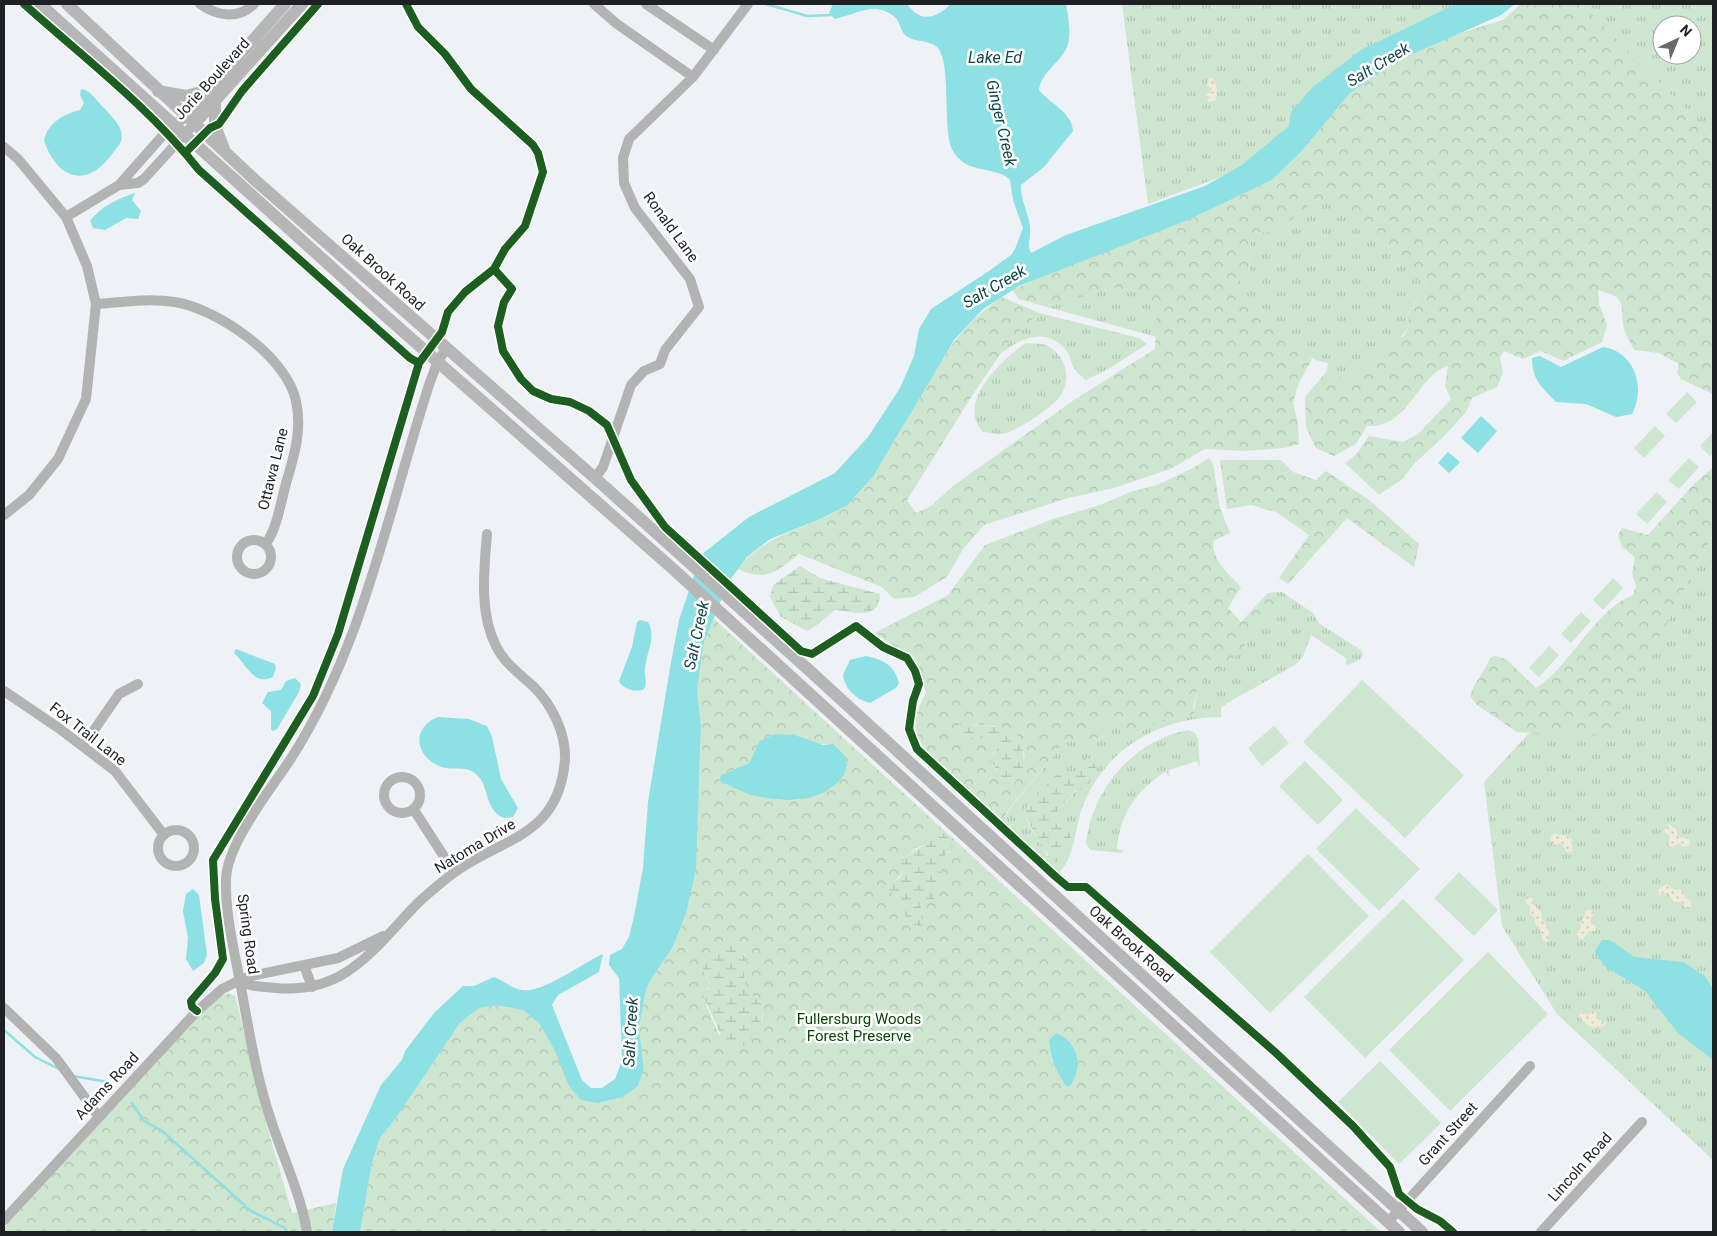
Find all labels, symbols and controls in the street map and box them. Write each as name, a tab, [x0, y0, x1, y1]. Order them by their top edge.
north arrow	[1652, 15, 1702, 65]
text: N	[1677, 21, 1695, 40]
street label: Jorie Boulevard	[171, 34, 253, 124]
water label: Salt Creek	[1343, 38, 1414, 91]
water label: Lake Ed	[968, 48, 1022, 67]
water label: Ginger Creek	[982, 78, 1021, 170]
street label: Ronald Lane	[639, 188, 703, 266]
street label: Oak Brook Road	[337, 230, 429, 314]
water label: Salt Creek	[959, 260, 1030, 312]
street label: Ottawa Lane	[254, 426, 292, 512]
water label: Salt Creek	[680, 598, 713, 671]
street label: Fox Trail Lane	[46, 699, 130, 770]
street label: Natoma Drive	[431, 815, 519, 877]
street label: Spring Road	[233, 893, 263, 975]
street label: Oak Brook Road	[1085, 902, 1177, 986]
water label: Salt Creek	[619, 995, 642, 1067]
park label: Fullersburg Woods Forest Preserve	[797, 1010, 921, 1045]
street label: Adams Road	[71, 1049, 143, 1123]
street label: Grant Street	[1415, 1098, 1481, 1170]
street label: Lincoln Road	[1544, 1129, 1616, 1205]

